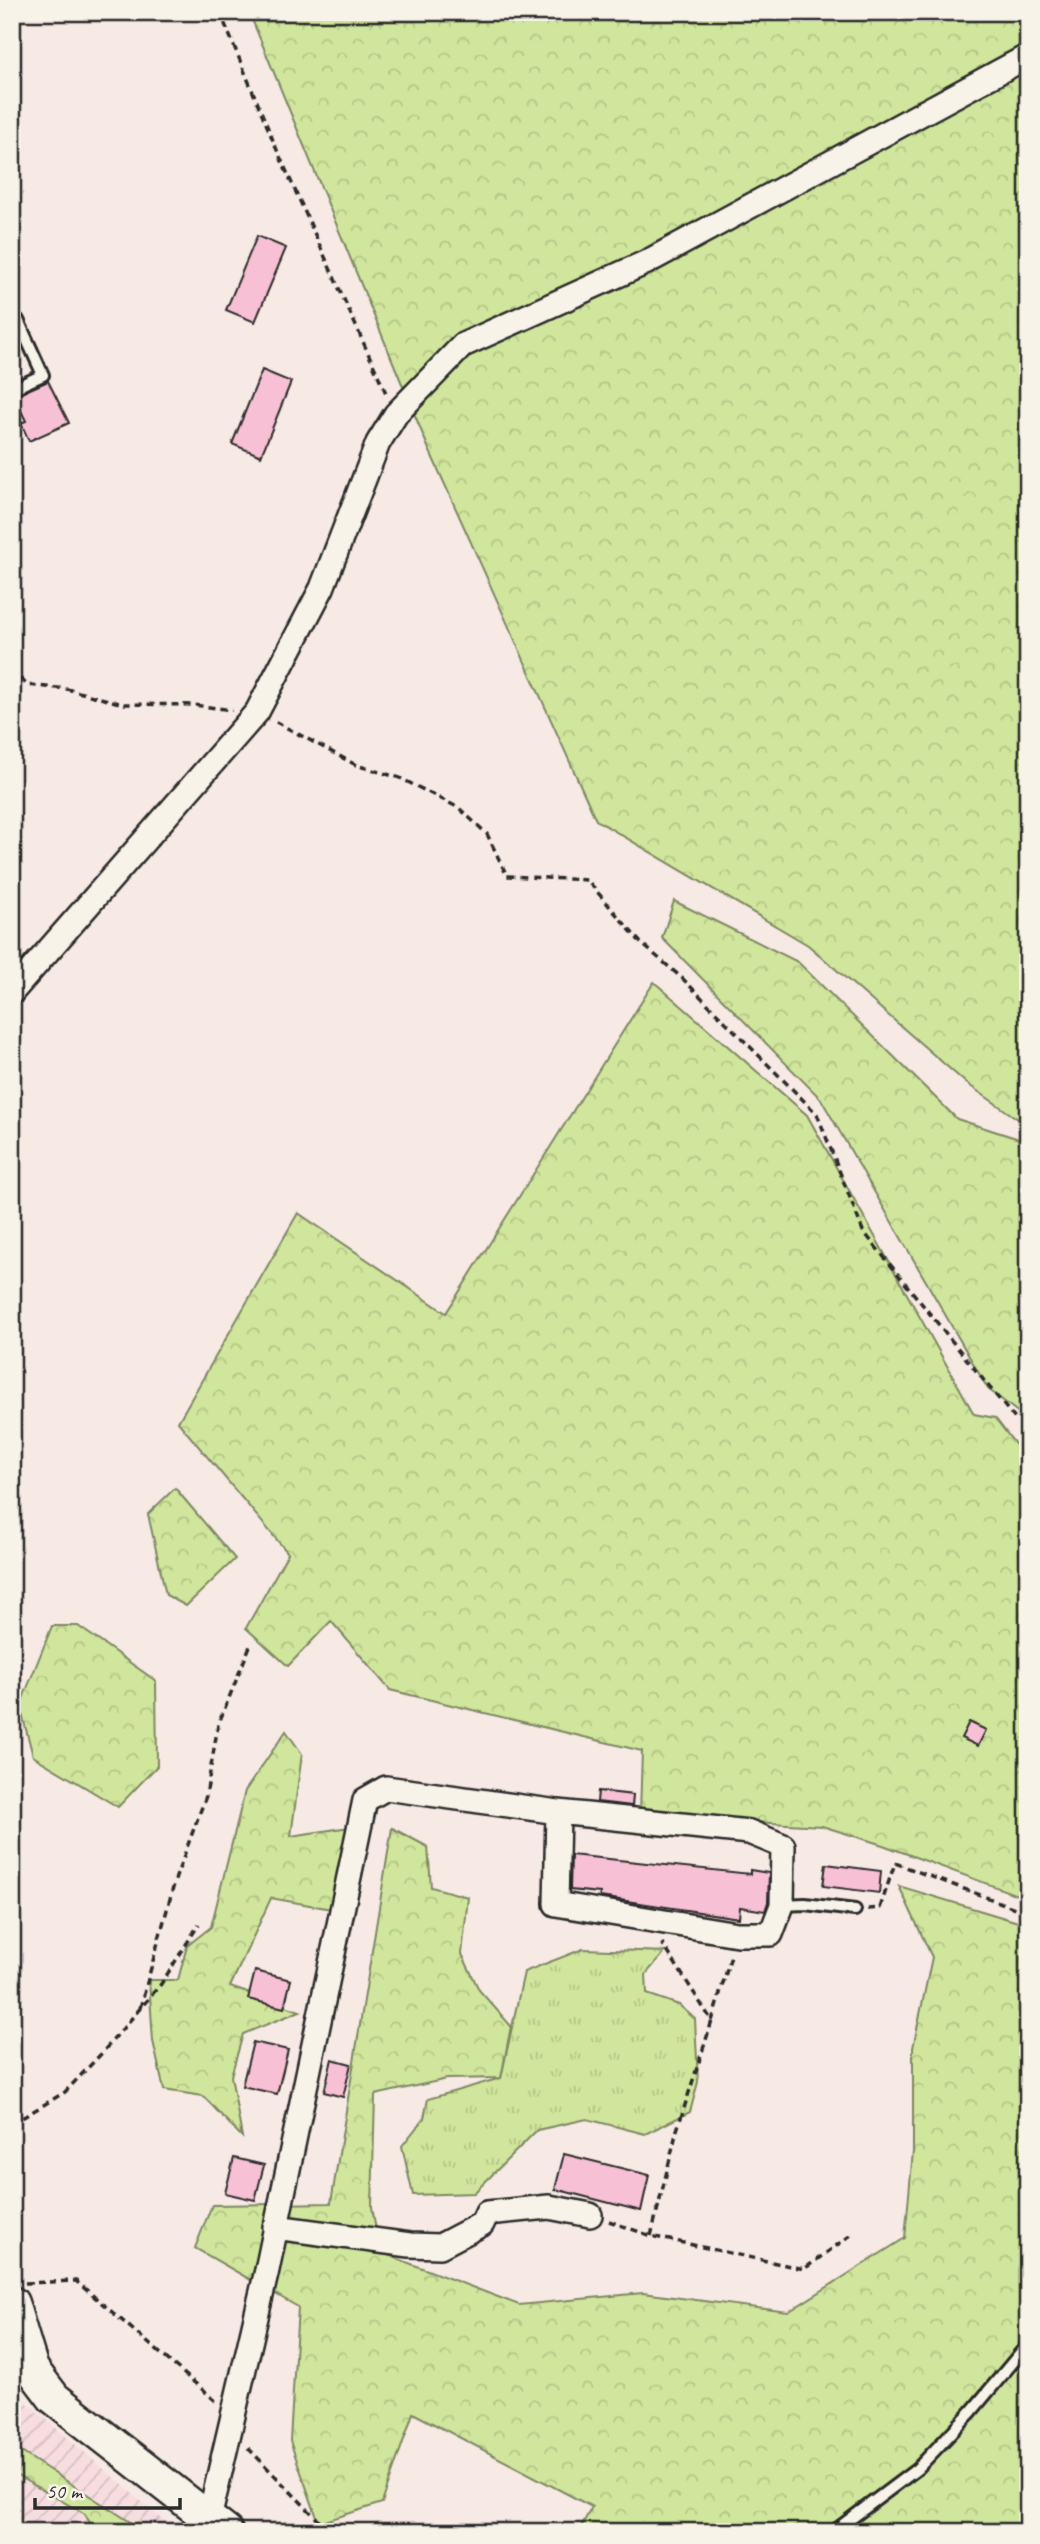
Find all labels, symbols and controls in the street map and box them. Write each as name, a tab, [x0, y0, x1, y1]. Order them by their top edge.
scale bar	[35, 2467, 180, 2511]
text: 50 m	[46, 2478, 84, 2504]

